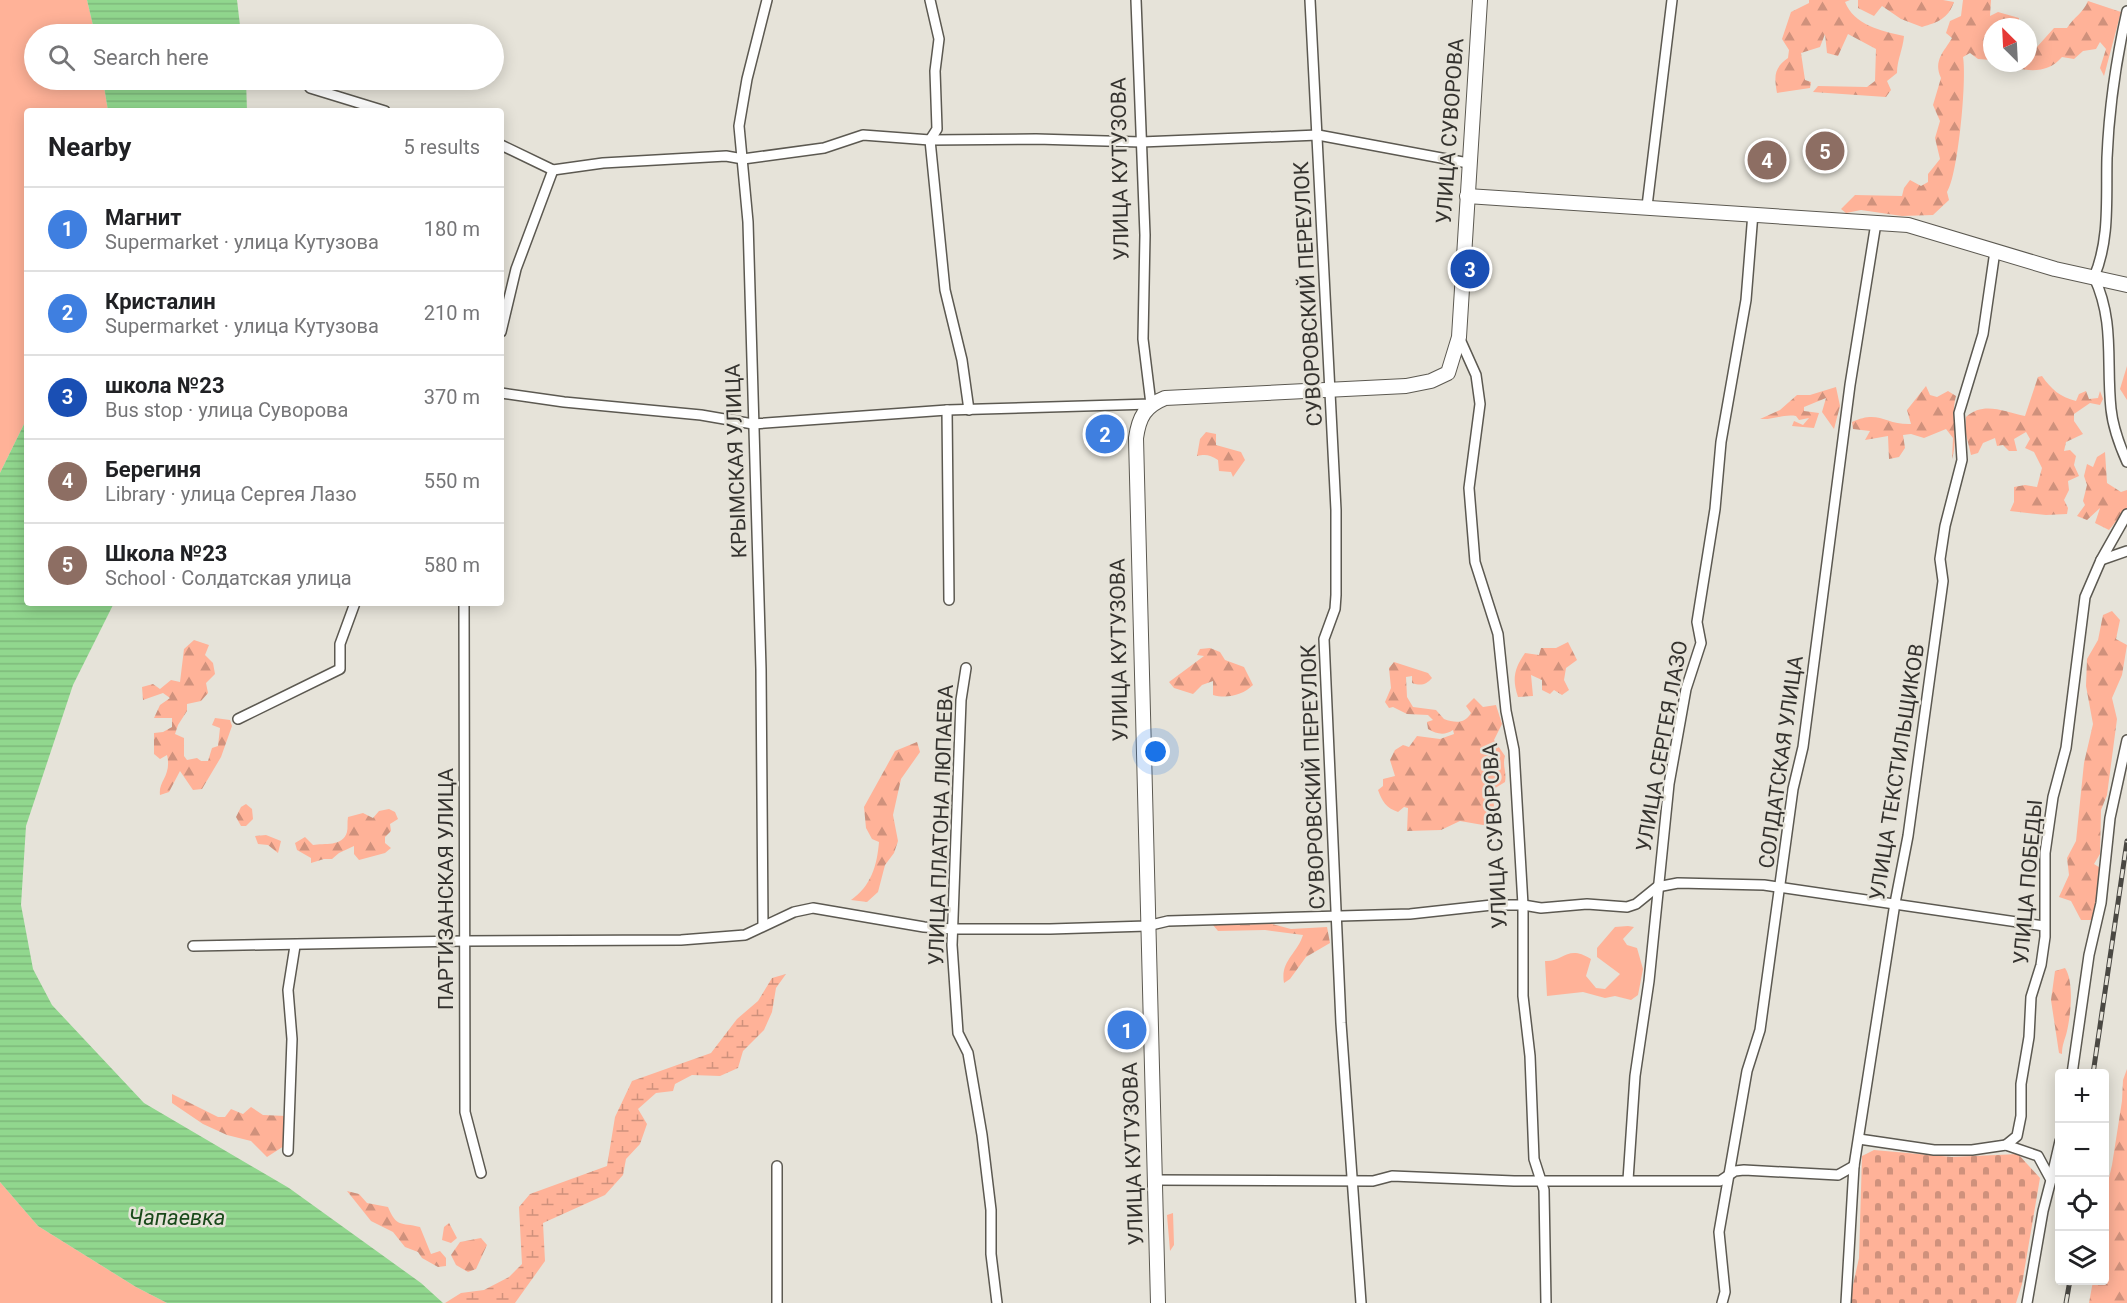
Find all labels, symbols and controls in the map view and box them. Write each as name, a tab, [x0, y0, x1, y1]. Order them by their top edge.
north arrow	[1983, 18, 2037, 72]
search box	[24, 24, 504, 90]
street label: УЛИЦА СУВОРОВА	[1432, 37, 1468, 225]
icon: search	[45, 41, 78, 74]
text: Search here	[93, 45, 209, 70]
street label: УЛИЦА КУТУЗОВА	[1106, 77, 1134, 261]
pin: 5	[1806, 128, 1844, 174]
text: Nearby	[48, 132, 131, 162]
text: 5 results	[404, 135, 480, 159]
pin: 4	[1748, 138, 1786, 182]
street label: СУВОРОВСКИЙ ПЕРЕУЛОК	[1289, 161, 1327, 427]
text: Магнит	[105, 205, 181, 230]
text: 1	[62, 217, 73, 241]
text: 180 m	[424, 217, 480, 241]
text: Supermarket · улица Кутузова	[105, 230, 379, 254]
pin: 3	[1450, 246, 1490, 292]
text: Кристалин	[105, 289, 216, 314]
text: 2	[62, 301, 73, 325]
text: 210 m	[424, 301, 480, 325]
text: Supermarket · улица Кутузова	[105, 314, 379, 338]
street label: КРЫМСКАЯ УЛИЦА	[721, 363, 751, 559]
text: школа №23	[105, 373, 225, 398]
text: 3	[62, 385, 73, 409]
text: 370 m	[424, 385, 480, 409]
text: Bus stop · улица Суворова	[105, 398, 348, 422]
pin: 2	[1086, 412, 1124, 456]
text: Берегиня	[105, 457, 201, 482]
text: 4	[62, 469, 73, 493]
text: 550 m	[424, 469, 480, 493]
text: Library · улица Сергея Лазо	[105, 482, 357, 506]
text: Школа №23	[105, 541, 227, 566]
text: 5	[62, 553, 73, 577]
text: 580 m	[424, 553, 480, 577]
street label: УЛИЦА КУТУЗОВА	[1105, 558, 1133, 742]
text: School · Солдатская улица	[105, 566, 352, 590]
street label: УЛИЦА СЕРГЕЯ ЛАЗО	[1632, 639, 1692, 853]
street label: УЛИЦА ТЕКСТИЛЬЩИКОВ	[1865, 642, 1929, 902]
street label: СУВОРОВСКИЙ ПЕРЕУЛОК	[1296, 644, 1330, 910]
street label: СОЛДАТСКАЯ УЛИЦА	[1754, 654, 1808, 870]
street label: УЛИЦА ПЛАТОНА ЛЮПАЕВА	[924, 684, 958, 966]
your location	[1141, 737, 1170, 766]
street label: УЛИЦА СУВОРОВА	[1478, 742, 1512, 929]
street label: ПАРТИЗАНСКАЯ УЛИЦА	[434, 768, 458, 1010]
street label: УЛИЦА ПОБЕДЫ	[2009, 799, 2047, 965]
pin: 1	[1108, 1008, 1146, 1052]
street label: УЛИЦА КУТУЗОВА	[1118, 1062, 1148, 1246]
map controls	[2055, 1069, 2109, 1285]
button: +	[2055, 1069, 2109, 1123]
button: −	[2055, 1123, 2109, 1177]
button: locate	[2055, 1177, 2109, 1231]
water label: Чапаевка	[129, 1205, 225, 1230]
button: layers	[2055, 1231, 2109, 1285]

